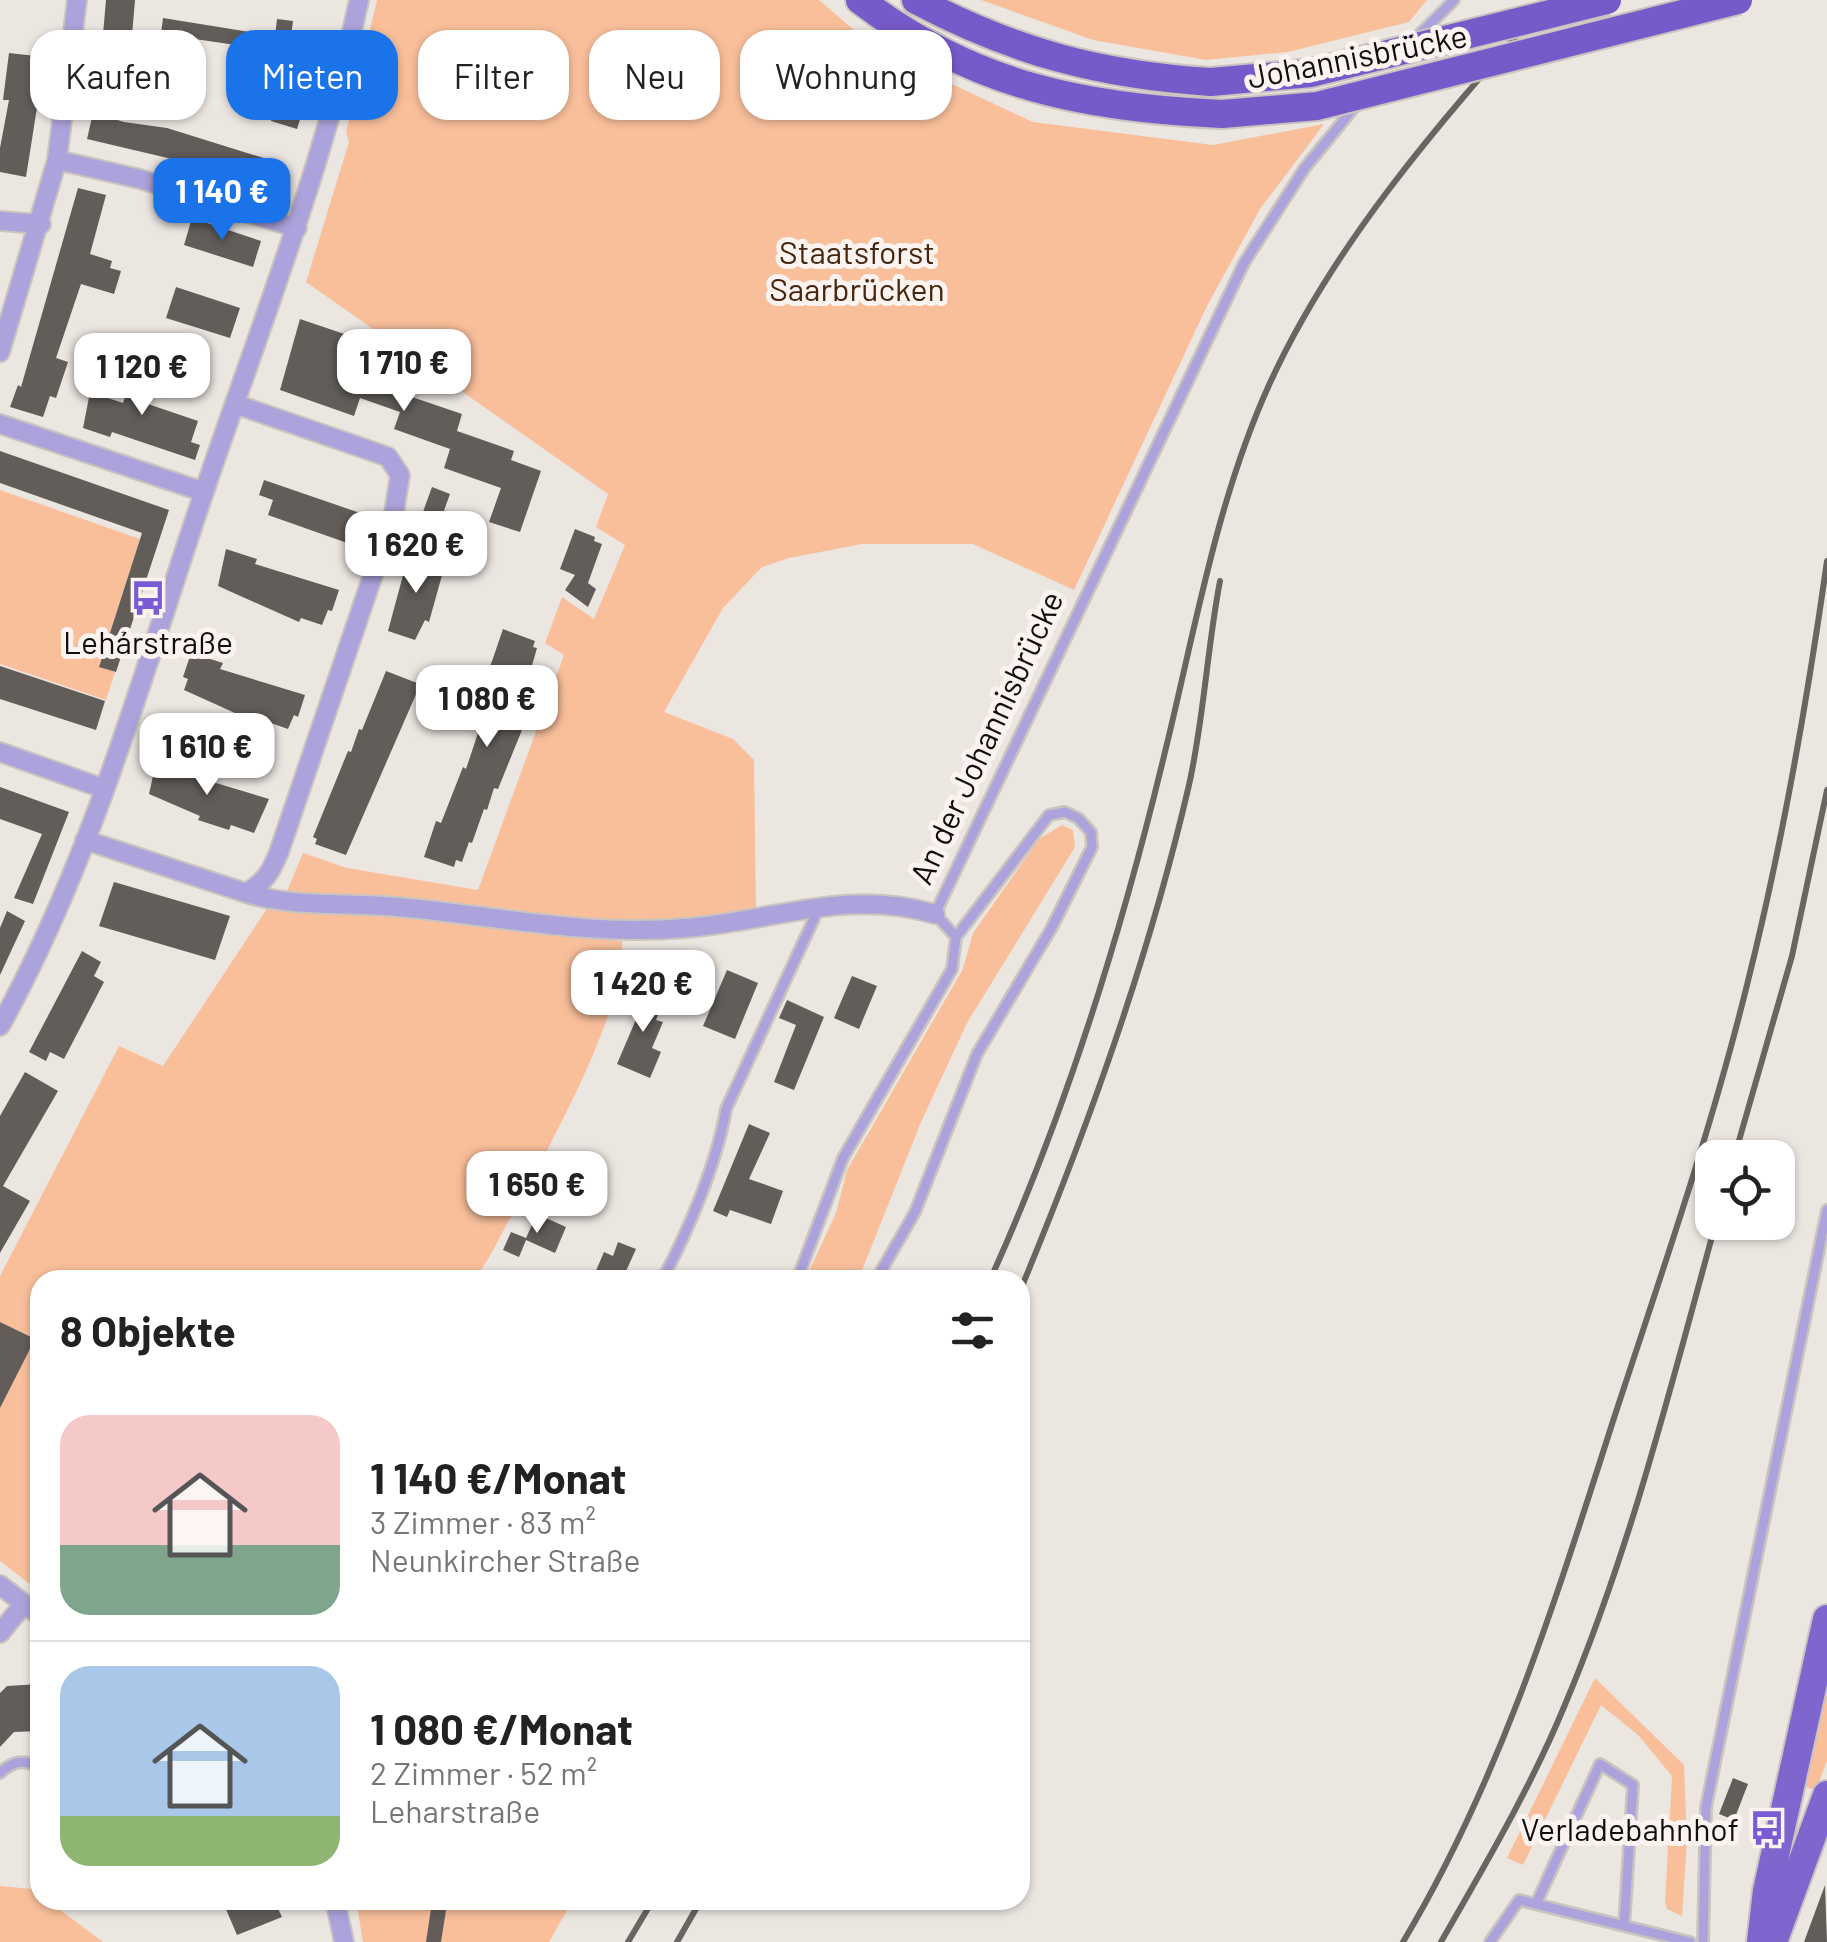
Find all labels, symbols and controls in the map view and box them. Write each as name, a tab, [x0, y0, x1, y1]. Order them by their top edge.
street label: Johannisbrücke	[1244, 15, 1470, 95]
chip: Kaufen	[30, 30, 206, 120]
chip: Mieten	[226, 30, 398, 120]
chip: Filter	[418, 30, 569, 120]
chip: Neu	[589, 30, 720, 120]
chip: Wohnung	[740, 30, 952, 120]
pin: 1 140 €	[130, 158, 314, 243]
text: 1 140 €	[175, 171, 269, 209]
park label: Staatsforst Saarbrücken	[769, 232, 945, 307]
pin: 1 710 €	[312, 329, 496, 414]
pin: 1 120 €	[50, 333, 234, 418]
text: 1 710 €	[359, 342, 449, 380]
text: 1 120 €	[96, 346, 188, 384]
pin: 1 620 €	[324, 511, 508, 596]
text: 1 620 €	[367, 524, 465, 562]
bus stop icon: Lehárstraße	[129, 579, 167, 617]
street label: An der Johannisbrücke	[900, 585, 1070, 889]
place label: Lehárstraße	[63, 622, 233, 660]
pin: 1 080 €	[395, 665, 579, 750]
text: 1 080 €	[438, 678, 536, 716]
pin: 1 610 €	[115, 713, 299, 798]
text: 1 610 €	[162, 726, 252, 764]
pin: 1 420 €	[551, 950, 735, 1035]
text: 1 420 €	[593, 963, 693, 1001]
map controls	[1695, 1140, 1795, 1240]
button: locate	[1695, 1140, 1795, 1240]
pin: 1 650 €	[445, 1151, 629, 1236]
text: 1 650 €	[488, 1164, 586, 1202]
icon: filters	[945, 1303, 1000, 1358]
text: 8 Objekte	[60, 1305, 236, 1355]
text: 1 140 €/Monat	[370, 1452, 626, 1502]
icon: home	[140, 1455, 260, 1575]
text: 3 Zimmer · 83 m²	[370, 1502, 596, 1540]
text: Neunkircher Straße	[370, 1540, 641, 1578]
text: 1 080 €/Monat	[370, 1703, 633, 1753]
icon: home	[140, 1706, 260, 1826]
text: 2 Zimmer · 52 m²	[370, 1753, 597, 1791]
text: Leharstraße	[370, 1791, 540, 1829]
place label: Verladebahnhof	[1521, 1809, 1739, 1847]
bus stop icon: Verladebahnhof	[1748, 1809, 1786, 1847]

